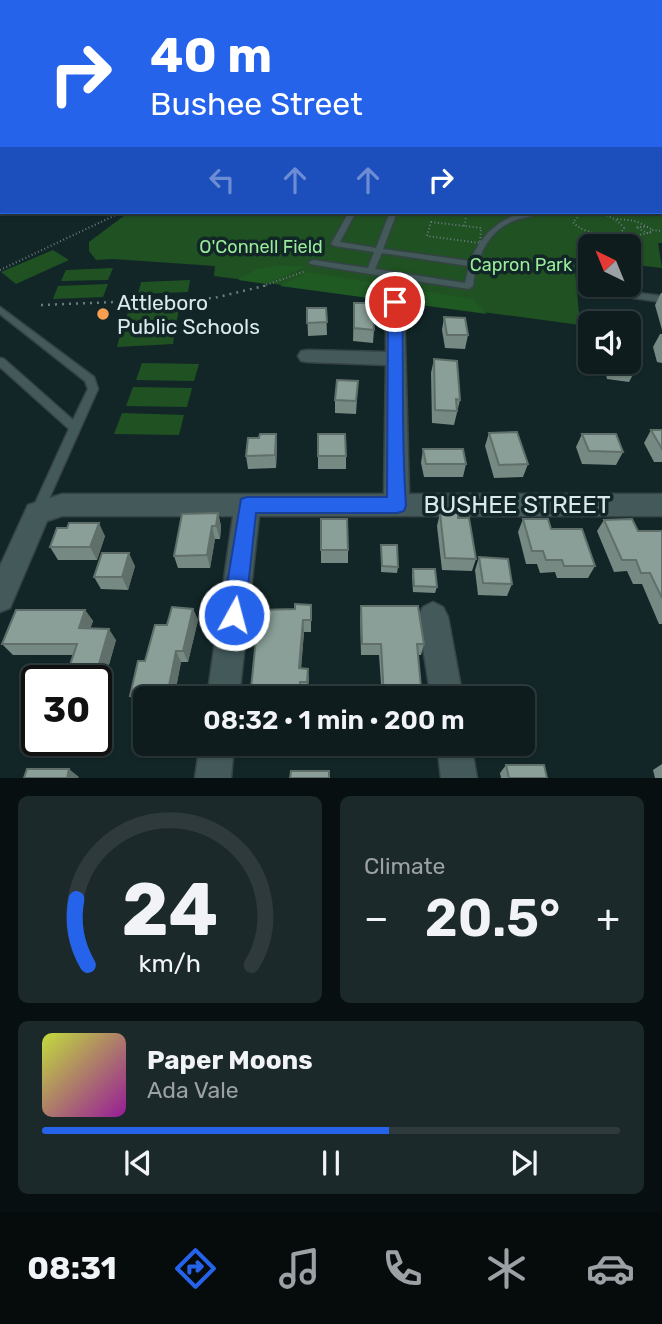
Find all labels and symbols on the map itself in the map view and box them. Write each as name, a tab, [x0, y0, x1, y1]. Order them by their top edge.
north arrow	[578, 234, 640, 298]
park label: O'Connell Field	[199, 236, 323, 258]
park label: Capron Park	[470, 254, 573, 276]
pin	[365, 272, 425, 332]
place label: Attleboro Public Schools	[117, 290, 260, 339]
marker: Attleboro Public Schools	[95, 306, 111, 322]
street label: BUSHEE STREET	[423, 491, 611, 519]
position arrow	[197, 578, 271, 652]
speed limit sign: 30	[21, 665, 112, 756]

